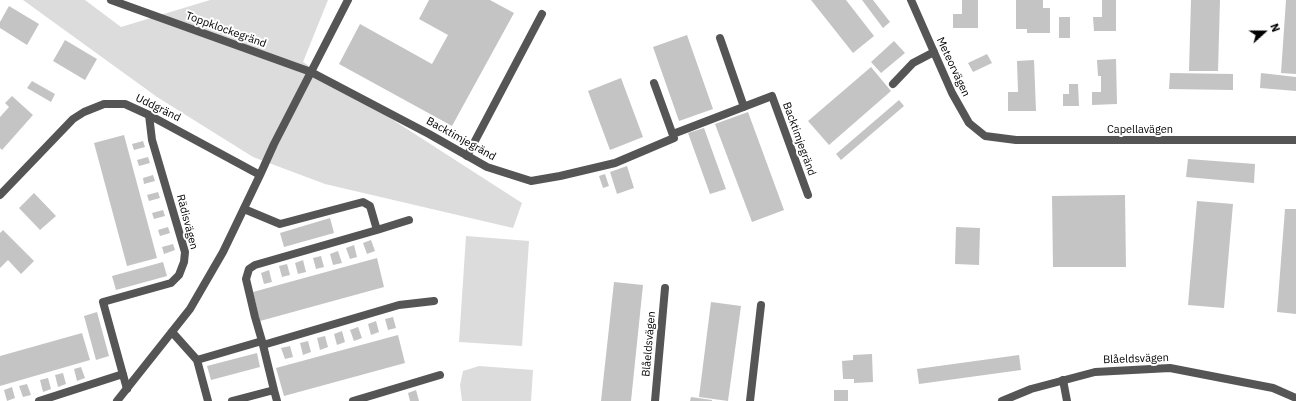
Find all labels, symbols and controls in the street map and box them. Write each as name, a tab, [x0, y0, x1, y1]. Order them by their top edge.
street label: Toppklockegränd	[184, 9, 268, 51]
north arrow	[1244, 12, 1284, 52]
text: N	[1267, 21, 1283, 34]
street label: Meteorvägen	[933, 35, 973, 99]
street label: Uddgränd	[133, 91, 183, 125]
street label: Backtimjegränd	[780, 100, 818, 178]
street label: Backtimjegränd	[424, 114, 498, 164]
street label: Capellavägen	[1107, 123, 1173, 137]
street label: Rädisvägen	[173, 193, 201, 251]
street label: Blåeldsvägen	[640, 311, 658, 377]
street label: Blåeldsvägen	[1103, 351, 1169, 367]

